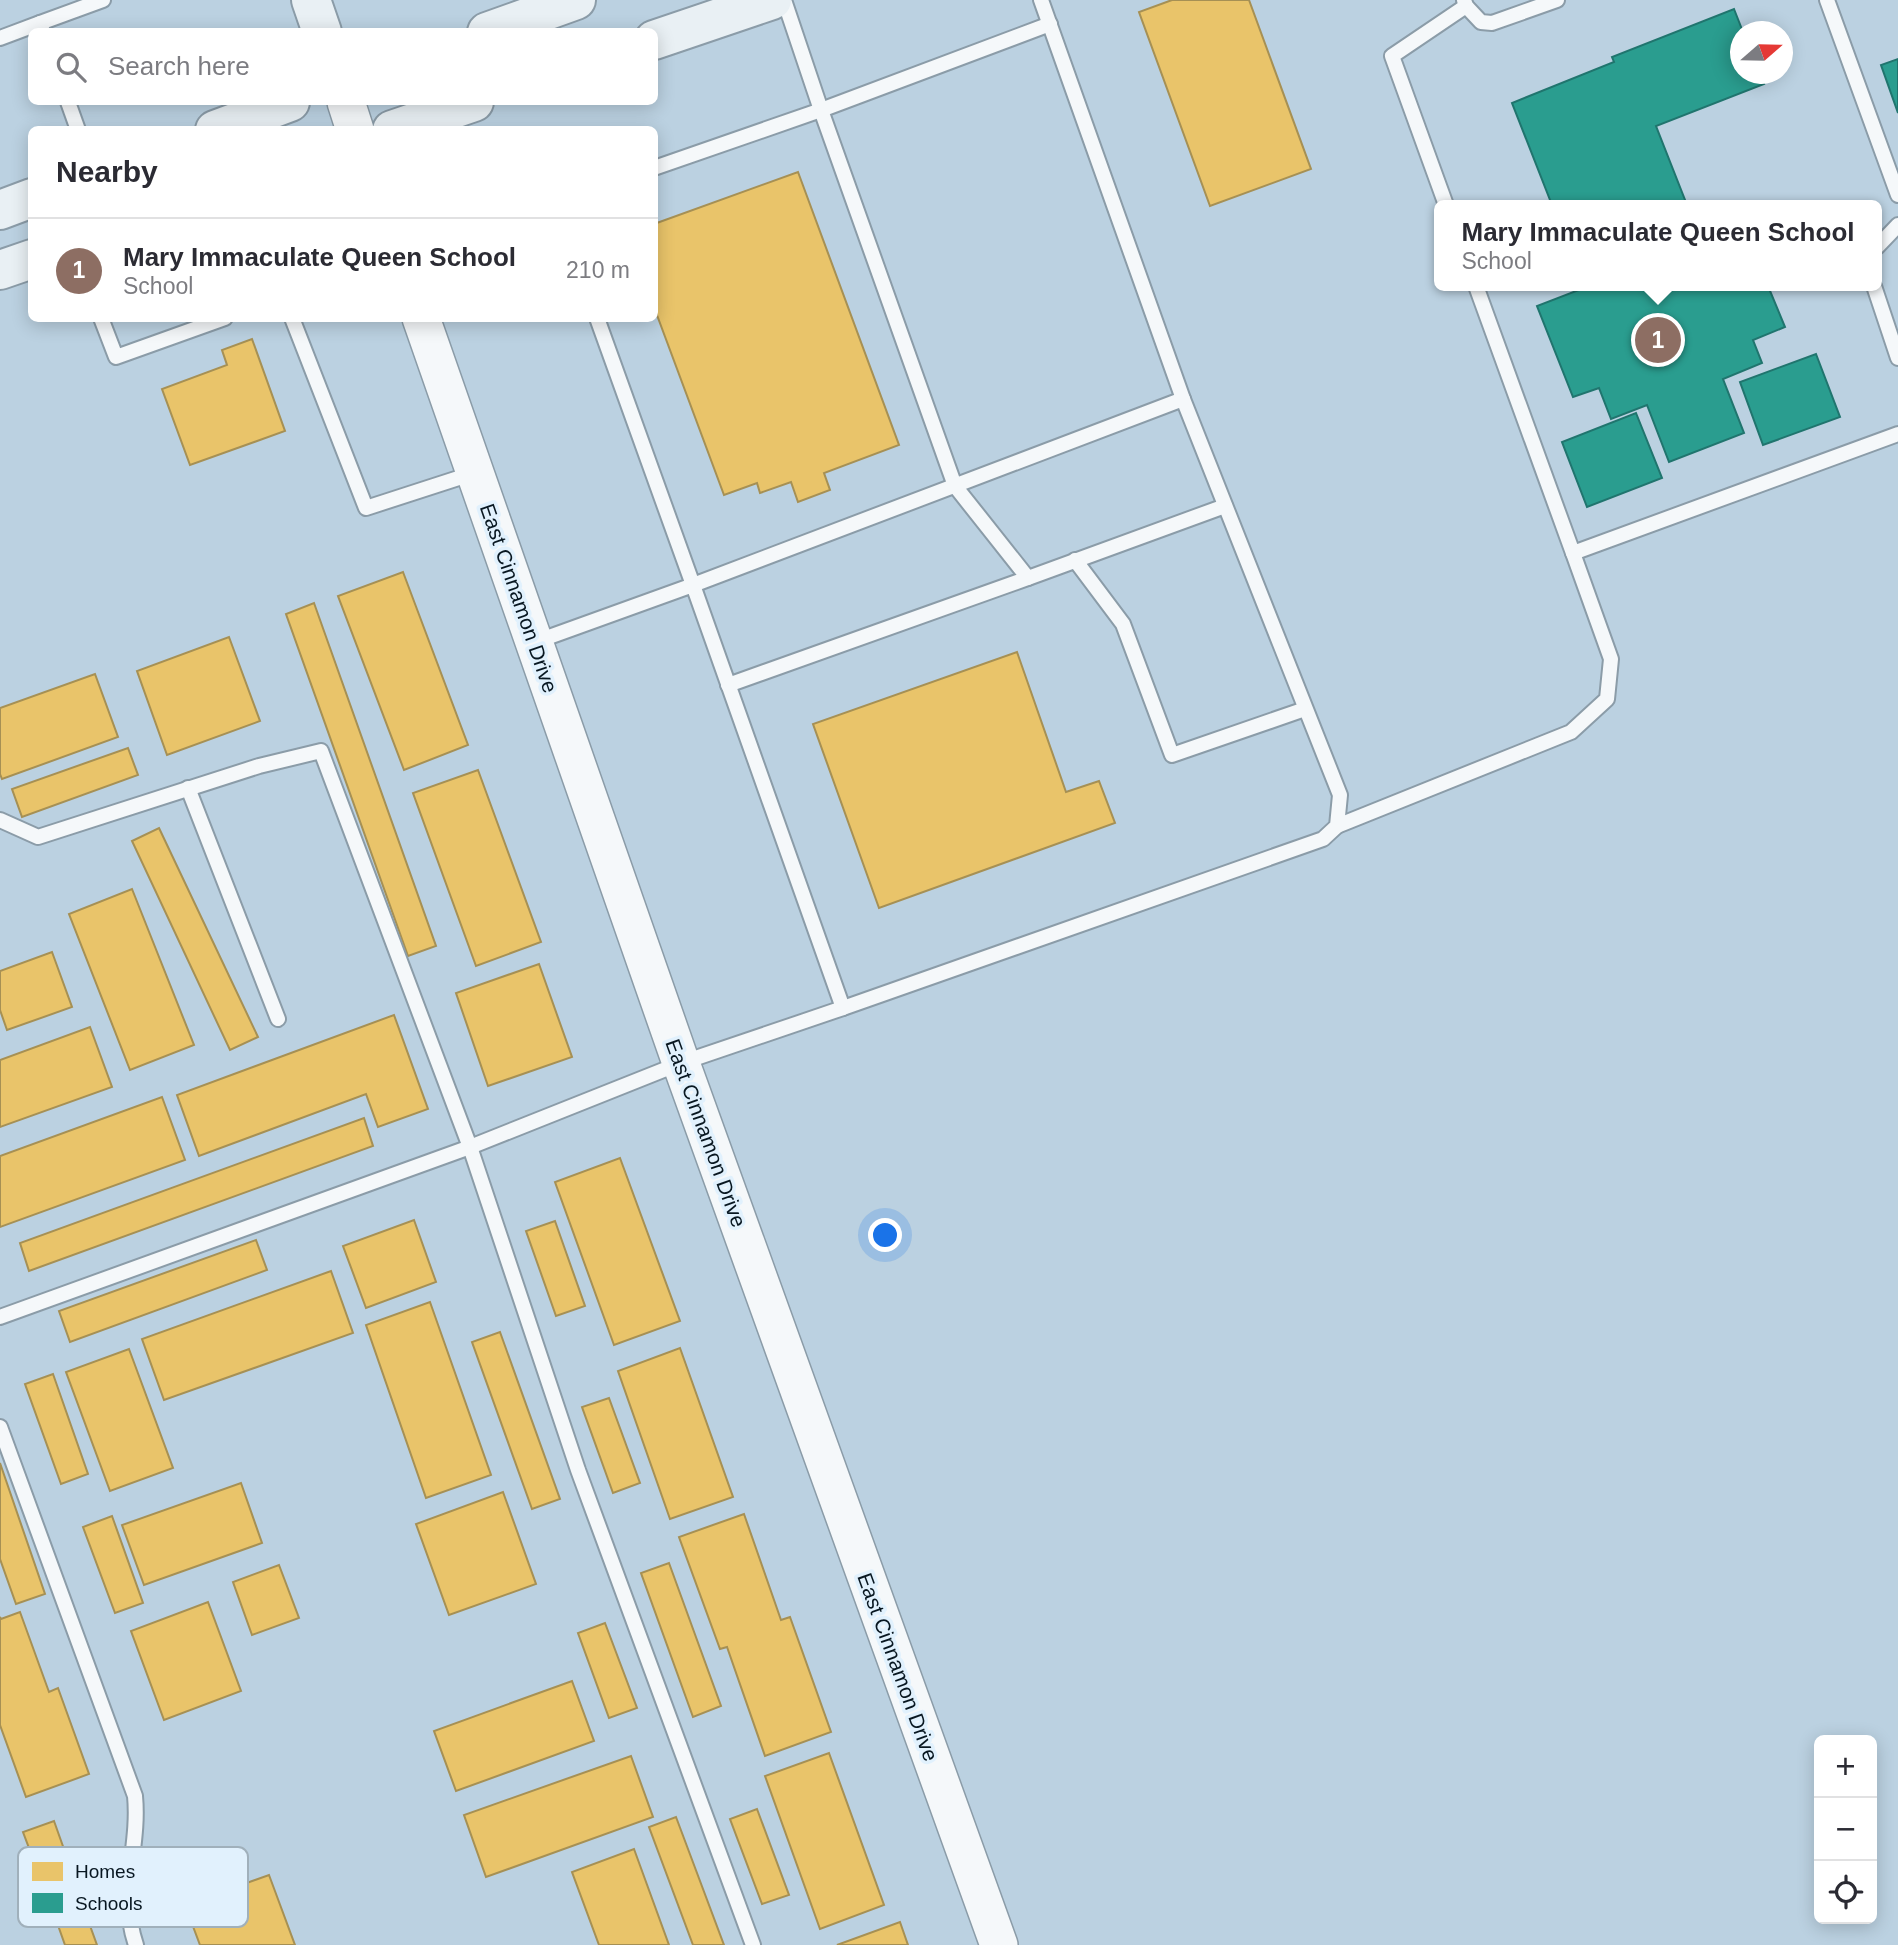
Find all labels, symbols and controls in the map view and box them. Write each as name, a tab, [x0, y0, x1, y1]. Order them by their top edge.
north arrow	[1730, 21, 1793, 84]
search box	[28, 28, 658, 105]
icon: search	[52, 48, 90, 86]
text: Search here	[108, 51, 250, 81]
text: Nearby	[56, 155, 158, 188]
popup	[1434, 200, 1882, 291]
text: Mary Immaculate Queen School	[1461, 217, 1855, 247]
text: Mary Immaculate Queen School	[123, 242, 516, 272]
text: School	[1461, 248, 1532, 274]
text: 1	[73, 257, 85, 283]
text: 210 m	[566, 257, 630, 283]
text: School	[123, 273, 193, 299]
pin: 1	[1635, 314, 1681, 366]
street label: East Cinnamon Drive	[476, 500, 562, 696]
street label: East Cinnamon Drive	[661, 1036, 751, 1230]
your location	[868, 1218, 902, 1252]
street label: East Cinnamon Drive	[853, 1570, 943, 1764]
map controls	[1814, 1735, 1877, 1924]
button: +	[1814, 1735, 1877, 1798]
button: −	[1814, 1798, 1877, 1861]
legend	[18, 1847, 248, 1927]
text: Homes	[75, 1861, 135, 1882]
button: locate	[1814, 1861, 1877, 1924]
text: Schools	[75, 1893, 143, 1914]

